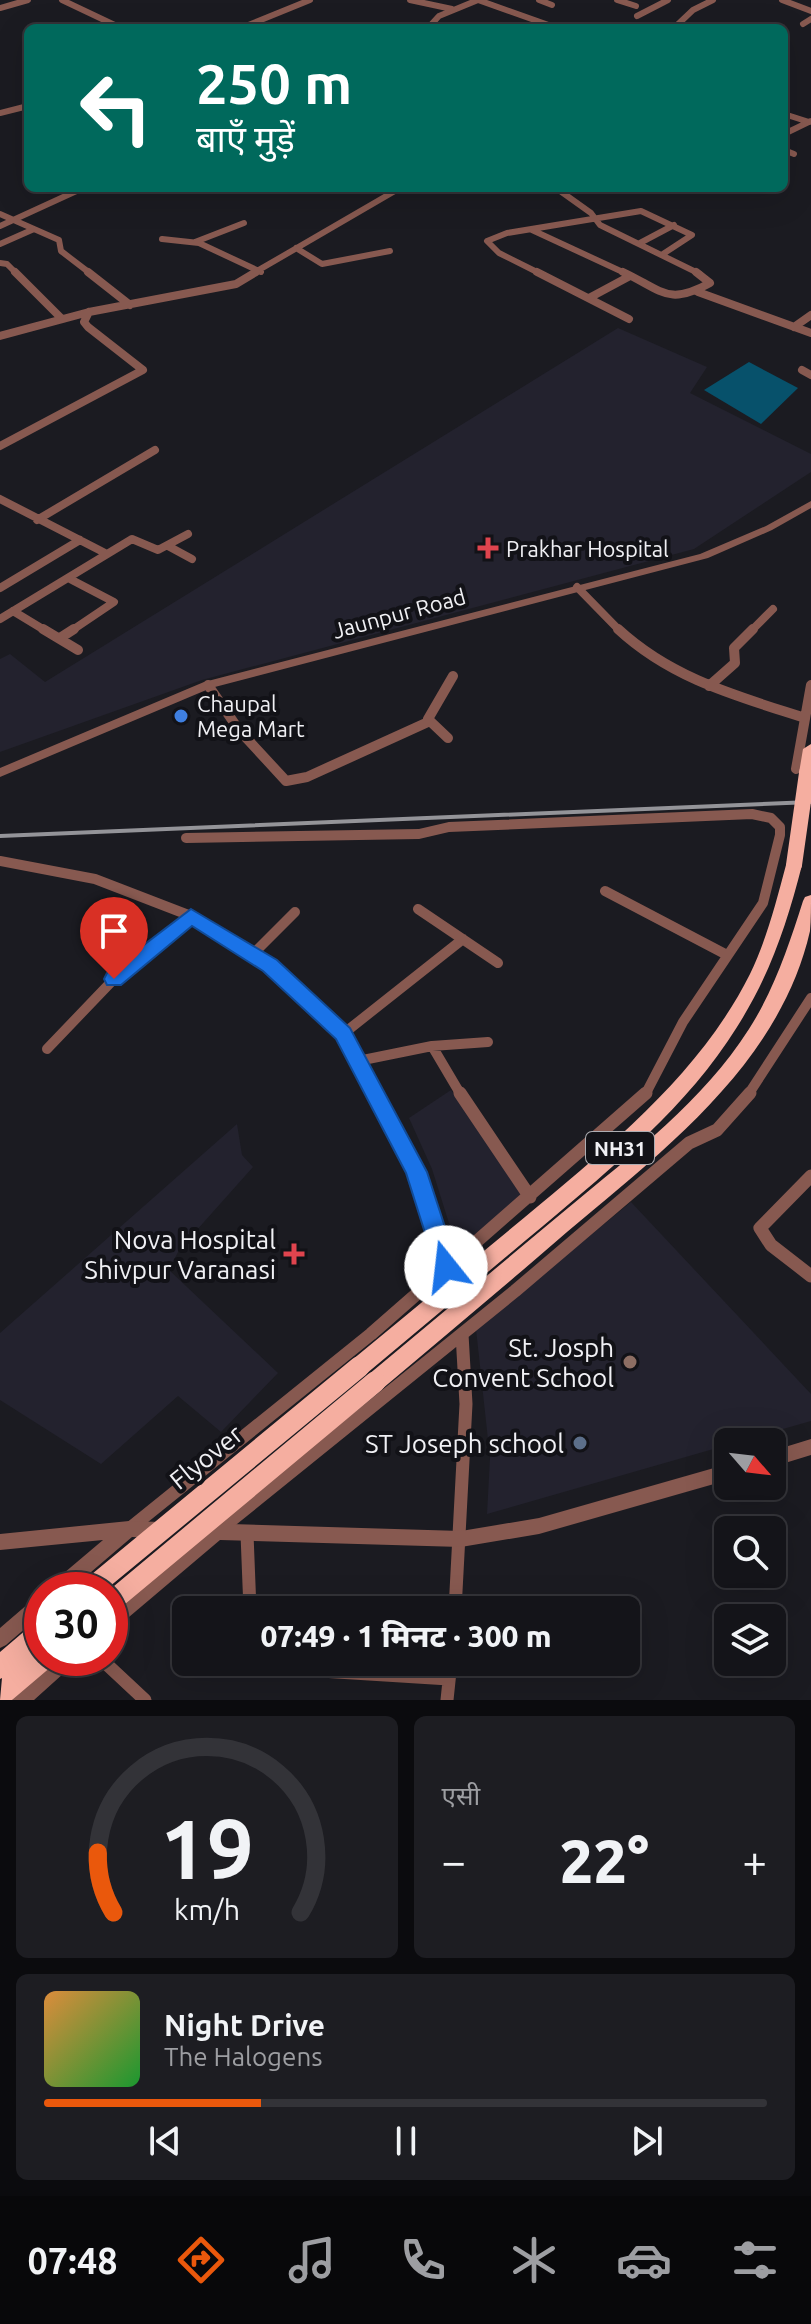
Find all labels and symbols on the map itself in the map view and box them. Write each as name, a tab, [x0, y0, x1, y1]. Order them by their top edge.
place label: Prakhar Hospital	[506, 536, 669, 561]
marker: Prakhar Hospital	[477, 537, 499, 559]
street label: Jaunpur Road	[330, 583, 468, 643]
place label: Chaupal Mega Mart	[197, 691, 305, 741]
marker: Chaupal Mega Mart	[172, 707, 190, 725]
pin	[80, 897, 148, 979]
road number: NH31	[586, 1132, 654, 1164]
place label: Nova Hospital Shivpur Varanasi	[84, 1225, 276, 1284]
position arrow	[404, 1225, 488, 1309]
marker: Nova Hospital Shivpur Varanasi	[283, 1243, 305, 1265]
place label: St. Josph Convent School	[432, 1333, 614, 1392]
marker: St. Josph Convent School	[621, 1353, 639, 1371]
street label: Flyover	[164, 1419, 248, 1495]
north arrow	[714, 1428, 786, 1500]
place label: ST Joseph school	[365, 1429, 564, 1458]
marker: ST Joseph school	[571, 1434, 589, 1452]
speed limit sign: 30	[24, 1572, 128, 1676]

